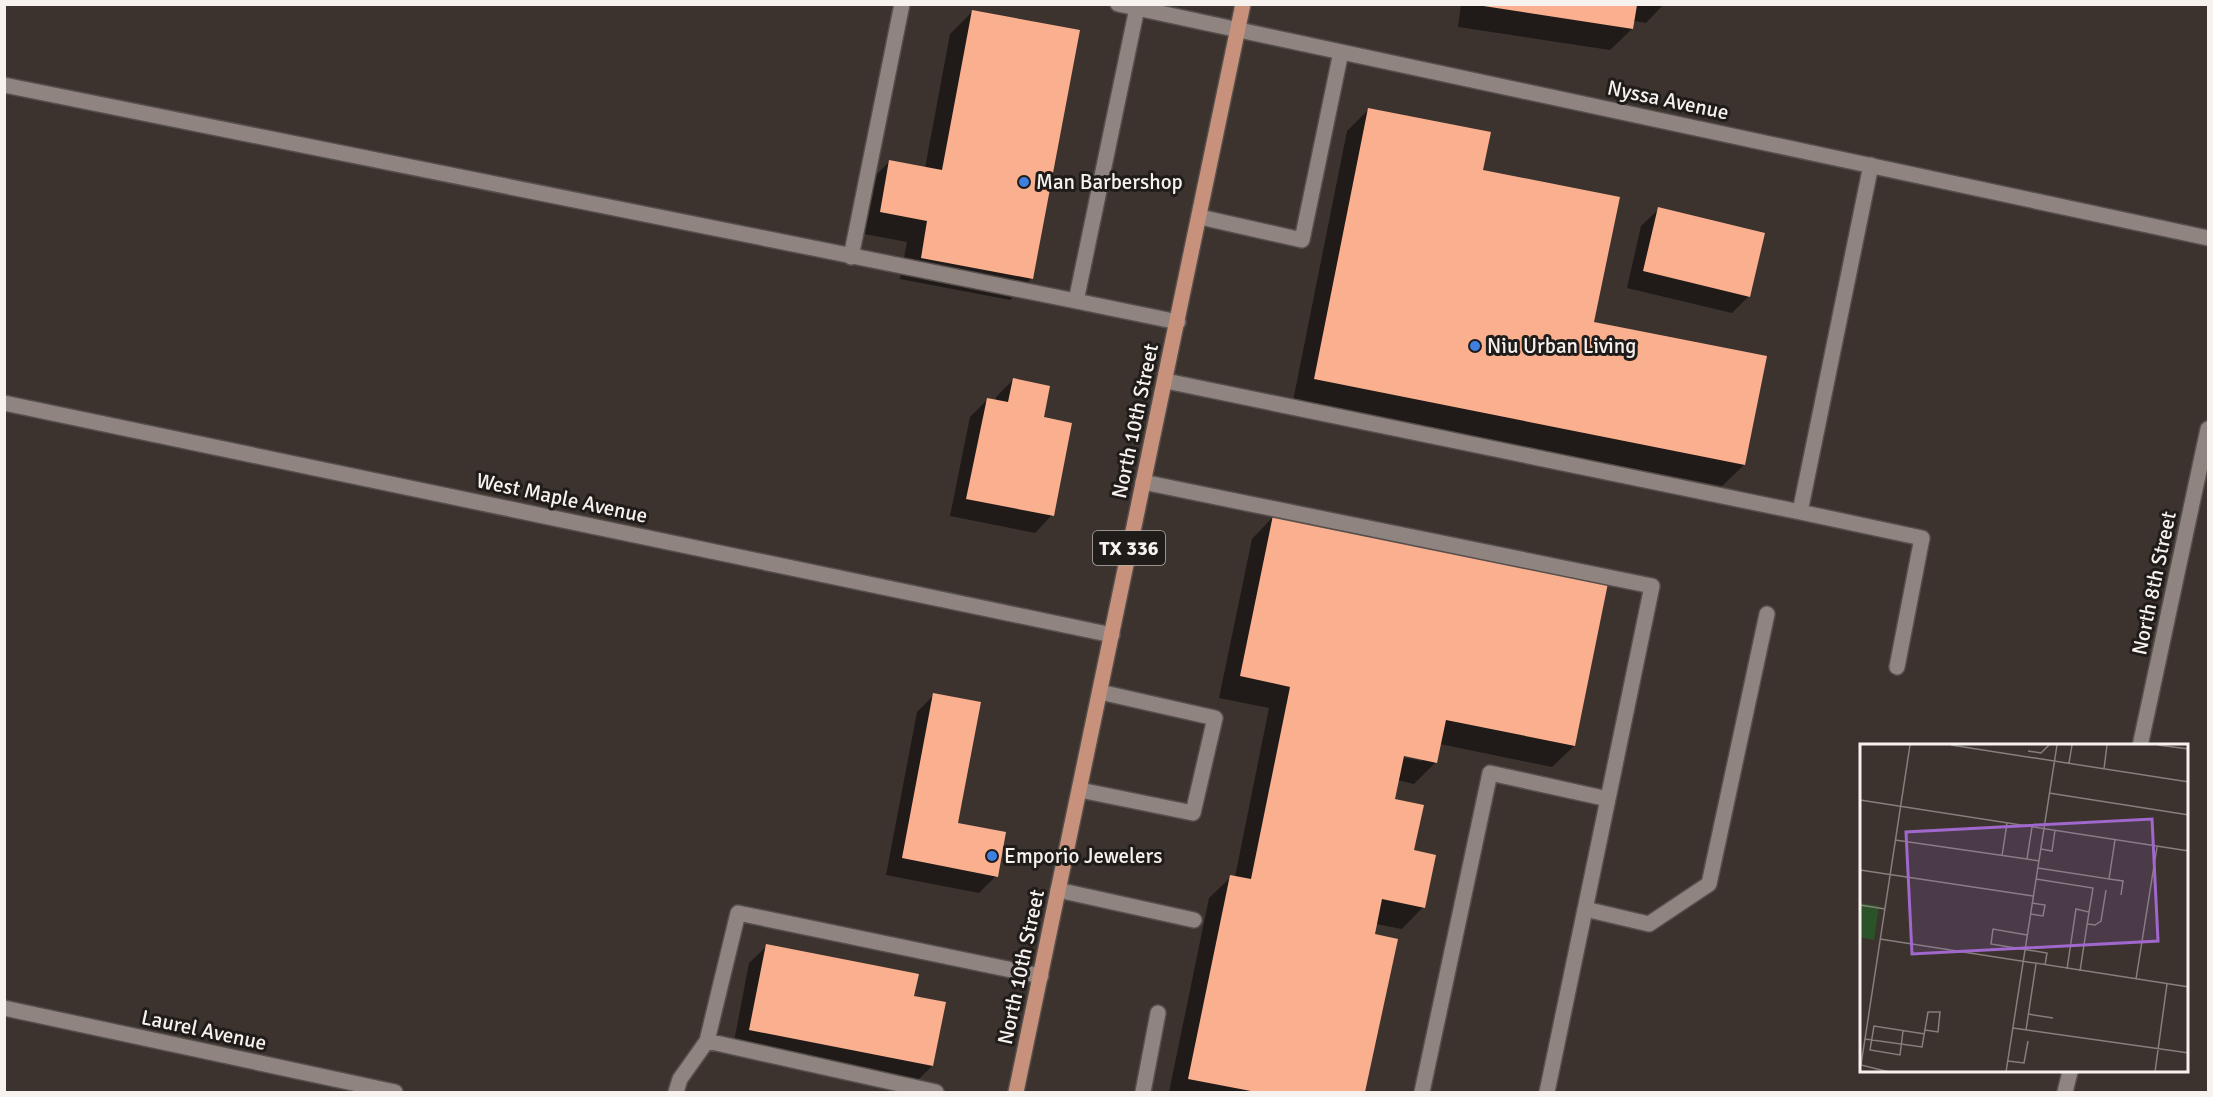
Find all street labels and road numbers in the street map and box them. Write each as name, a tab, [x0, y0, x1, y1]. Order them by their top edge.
street label: Nyssa Avenue	[1605, 74, 1731, 126]
street label: North 10th Street	[1106, 341, 1164, 501]
street label: West Maple Avenue	[474, 467, 650, 529]
street label: North 8th Street	[2126, 509, 2182, 657]
road number: TX 336	[1093, 531, 1165, 565]
street label: North 10th Street	[992, 887, 1050, 1047]
street label: Laurel Avenue	[139, 1004, 269, 1056]

